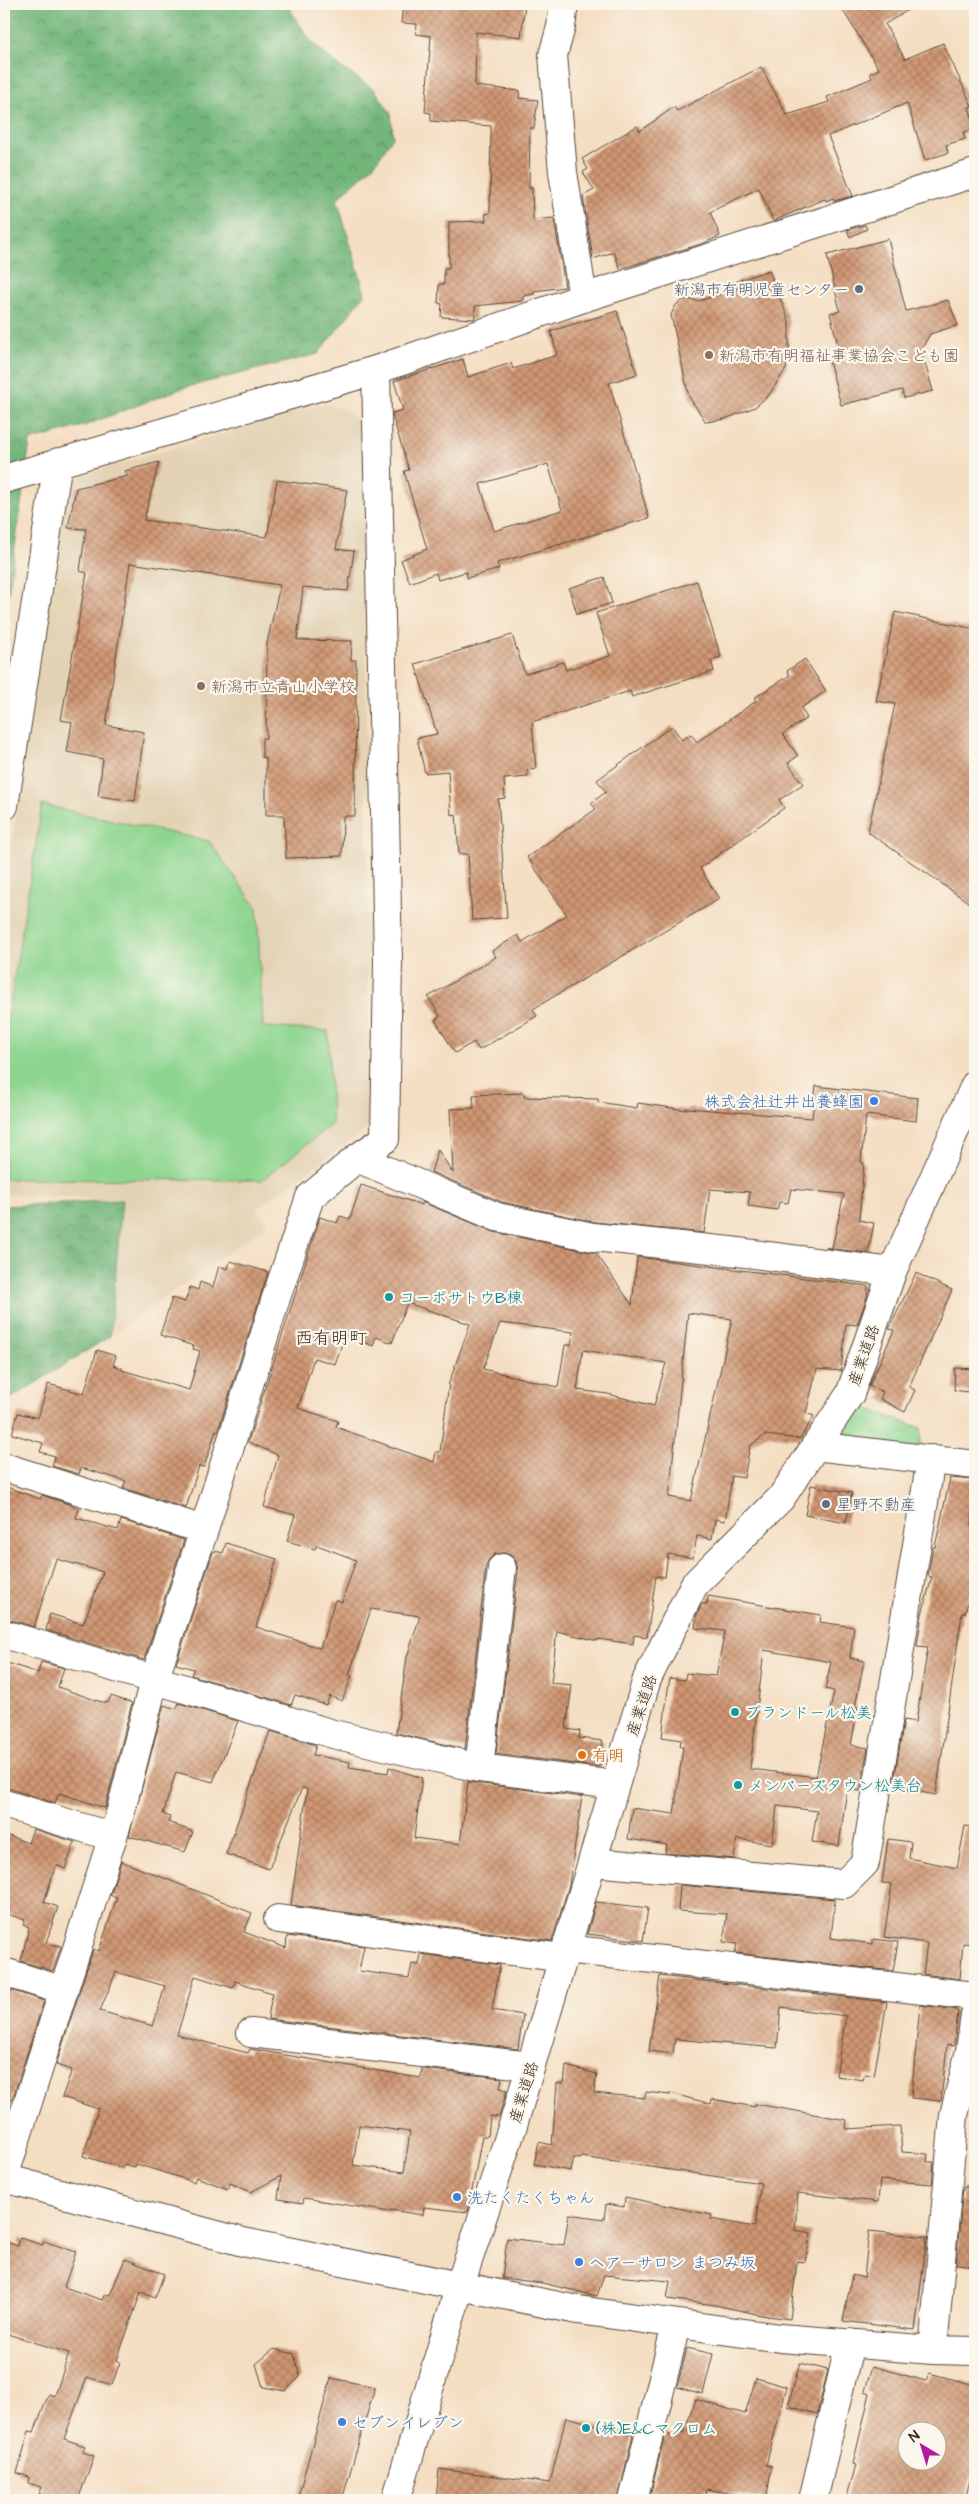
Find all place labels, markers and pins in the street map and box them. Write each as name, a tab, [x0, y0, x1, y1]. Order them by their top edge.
place label: 新潟市有明児童センター	[674, 279, 849, 301]
marker: 新潟市有明児童センター	[853, 283, 865, 295]
place label: 新潟市有明福祉事業協会こども園	[719, 345, 959, 367]
marker: 新潟市有明福祉事業協会こども園	[703, 349, 715, 361]
place label: 新潟市立青山小学校	[211, 676, 355, 698]
marker: 新潟市立青山小学校	[195, 680, 207, 692]
place label: 株式会社辻井出養蜂園	[704, 1091, 864, 1113]
marker: 株式会社辻井出養蜂園	[868, 1095, 880, 1107]
place label: コーポサトウB棟	[399, 1287, 522, 1309]
marker: コーポサトウB棟	[383, 1291, 395, 1303]
place label: 星野不動産	[836, 1494, 916, 1516]
marker: 星野不動産	[820, 1498, 832, 1510]
place label: プランドール松美	[745, 1702, 872, 1724]
marker: プランドール松美	[729, 1706, 741, 1718]
place label: 有明	[592, 1745, 624, 1767]
marker: 有明	[576, 1749, 588, 1761]
place label: メンバーズタウン松美台	[748, 1775, 922, 1797]
marker: メンバーズタウン松美台	[732, 1779, 744, 1791]
place label: 洗たくたくちゃん	[467, 2187, 595, 2209]
marker: 洗たくたくちゃん	[451, 2191, 463, 2203]
place label: ヘアーサロン まつみ坂	[589, 2252, 755, 2274]
marker: ヘアーサロン まつみ坂	[573, 2256, 585, 2268]
place label: セブンイレブン	[352, 2412, 464, 2434]
marker: セブンイレブン	[336, 2416, 348, 2428]
place label: (株)E&Cマクロム	[596, 2418, 718, 2440]
marker: (株)E&Cマクロム	[580, 2422, 592, 2434]

